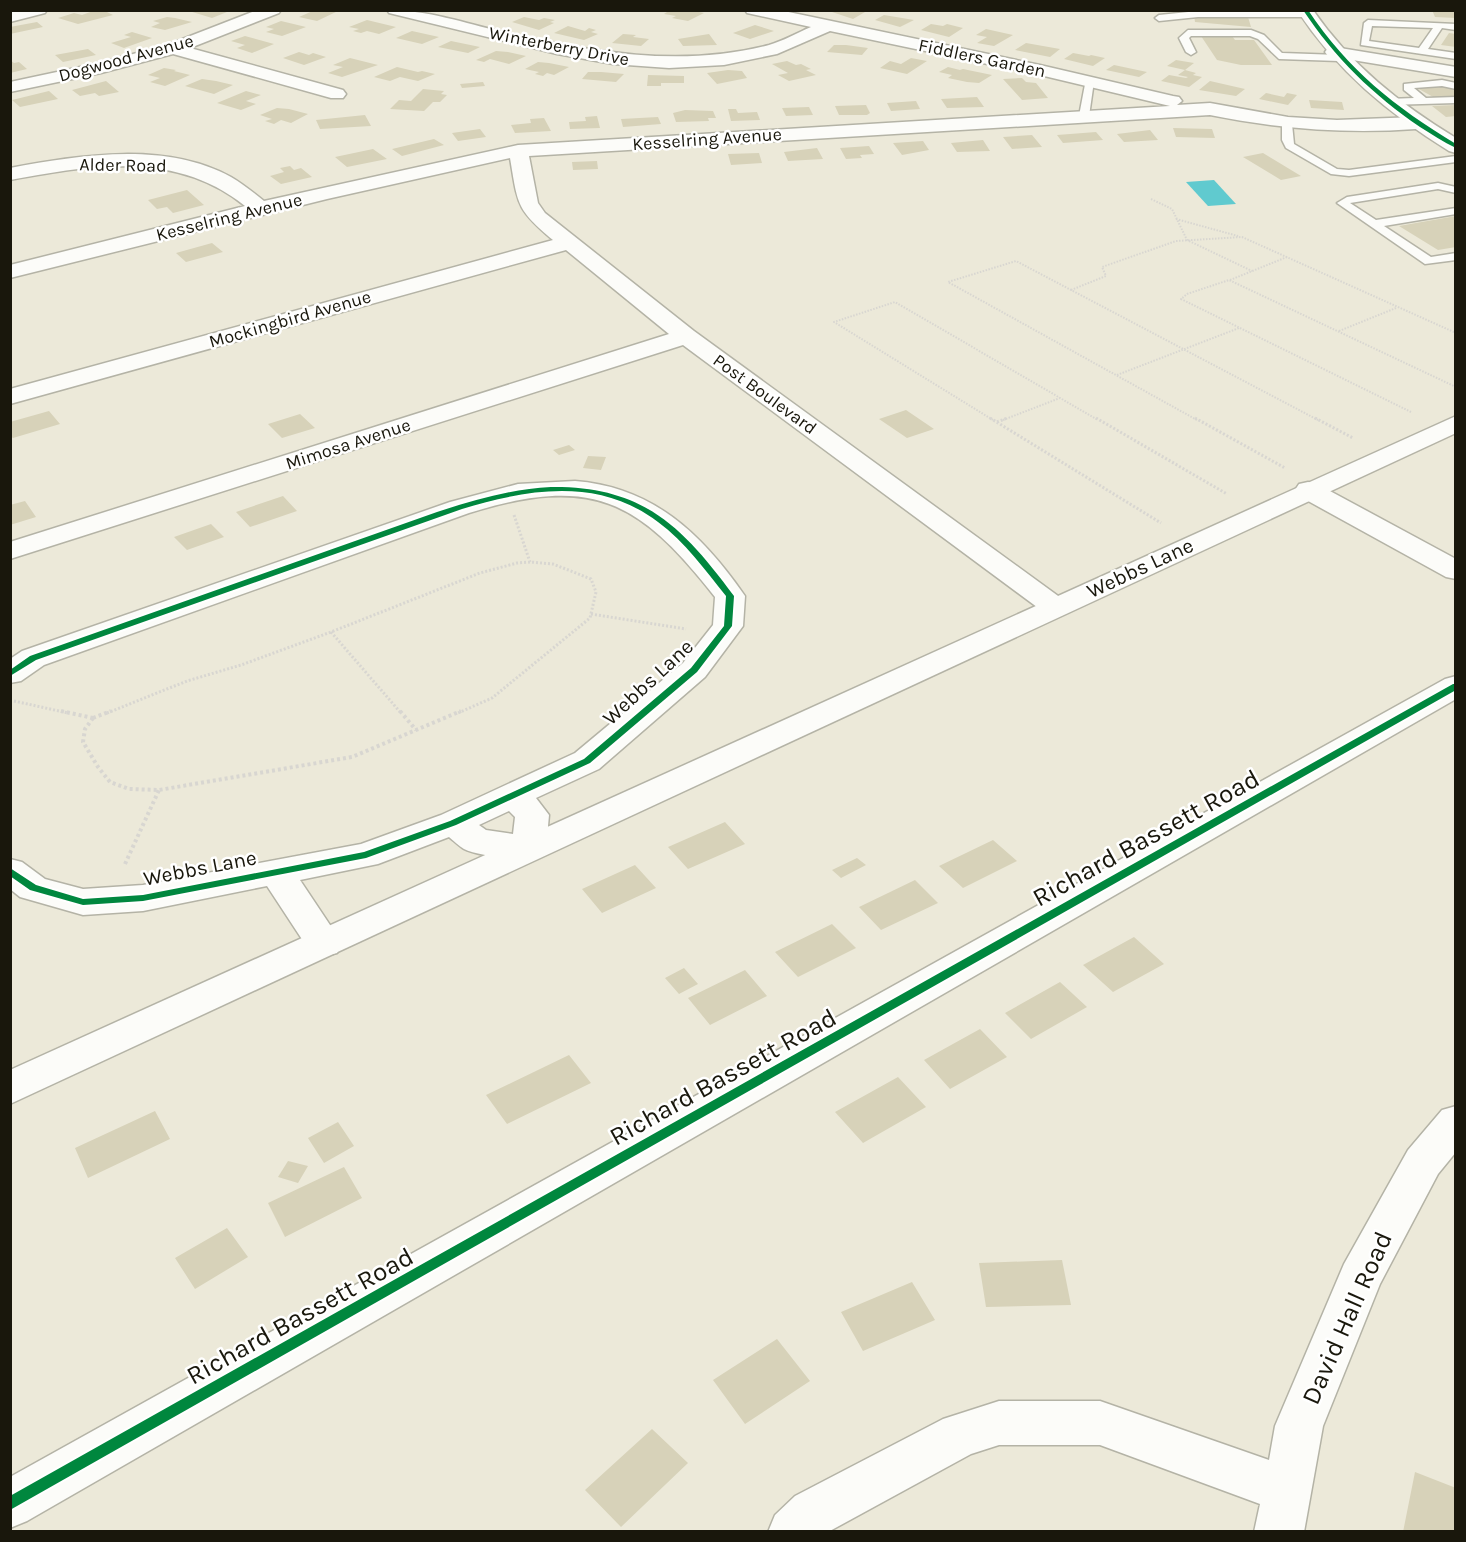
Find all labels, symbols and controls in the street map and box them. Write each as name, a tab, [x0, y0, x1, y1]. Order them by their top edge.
street label: Winterberry Drive	[487, 22, 631, 70]
street label: Dogwood Avenue	[56, 29, 196, 87]
street label: Fiddlers Garden	[916, 34, 1048, 82]
street label: Kesselring Avenue	[632, 123, 782, 155]
street label: Alder Road	[79, 153, 167, 177]
street label: Kesselring Avenue	[154, 188, 304, 246]
street label: Mockingbird Avenue	[206, 285, 374, 353]
street label: Post Boulevard	[709, 349, 821, 439]
street label: Mimosa Avenue	[283, 413, 413, 475]
street label: Webbs Lane	[1083, 533, 1197, 603]
street label: Webbs Lane	[598, 634, 698, 730]
street label: Richard Bassett Road	[1027, 763, 1265, 913]
street label: Webbs Lane	[141, 845, 259, 891]
street label: Richard Bassett Road	[604, 1002, 842, 1152]
street label: David Hall Road	[1295, 1227, 1399, 1409]
street label: Richard Bassett Road	[181, 1241, 419, 1391]

